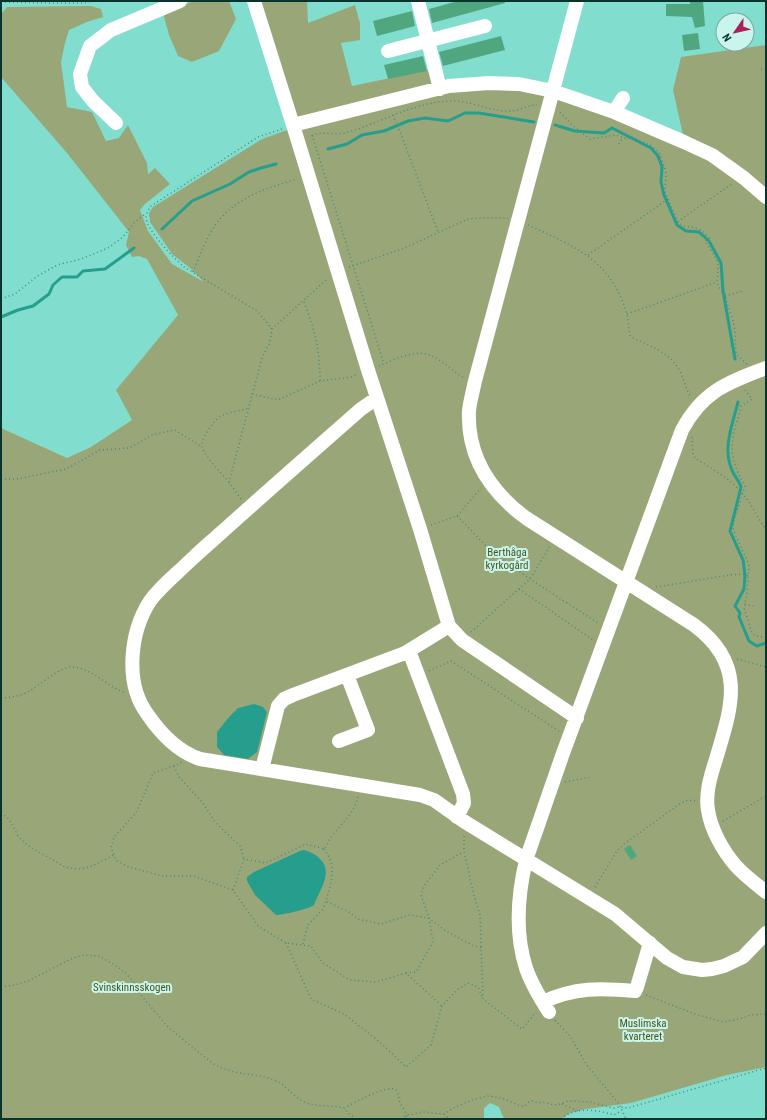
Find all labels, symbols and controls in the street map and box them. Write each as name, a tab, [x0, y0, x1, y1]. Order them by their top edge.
north arrow	[715, 12, 755, 52]
text: N	[720, 31, 734, 44]
park label: Berthåga kyrkogård	[486, 546, 528, 572]
park label: Svinskinnsskogen	[93, 981, 171, 994]
park label: Muslimska kvarteret	[619, 1017, 667, 1043]

